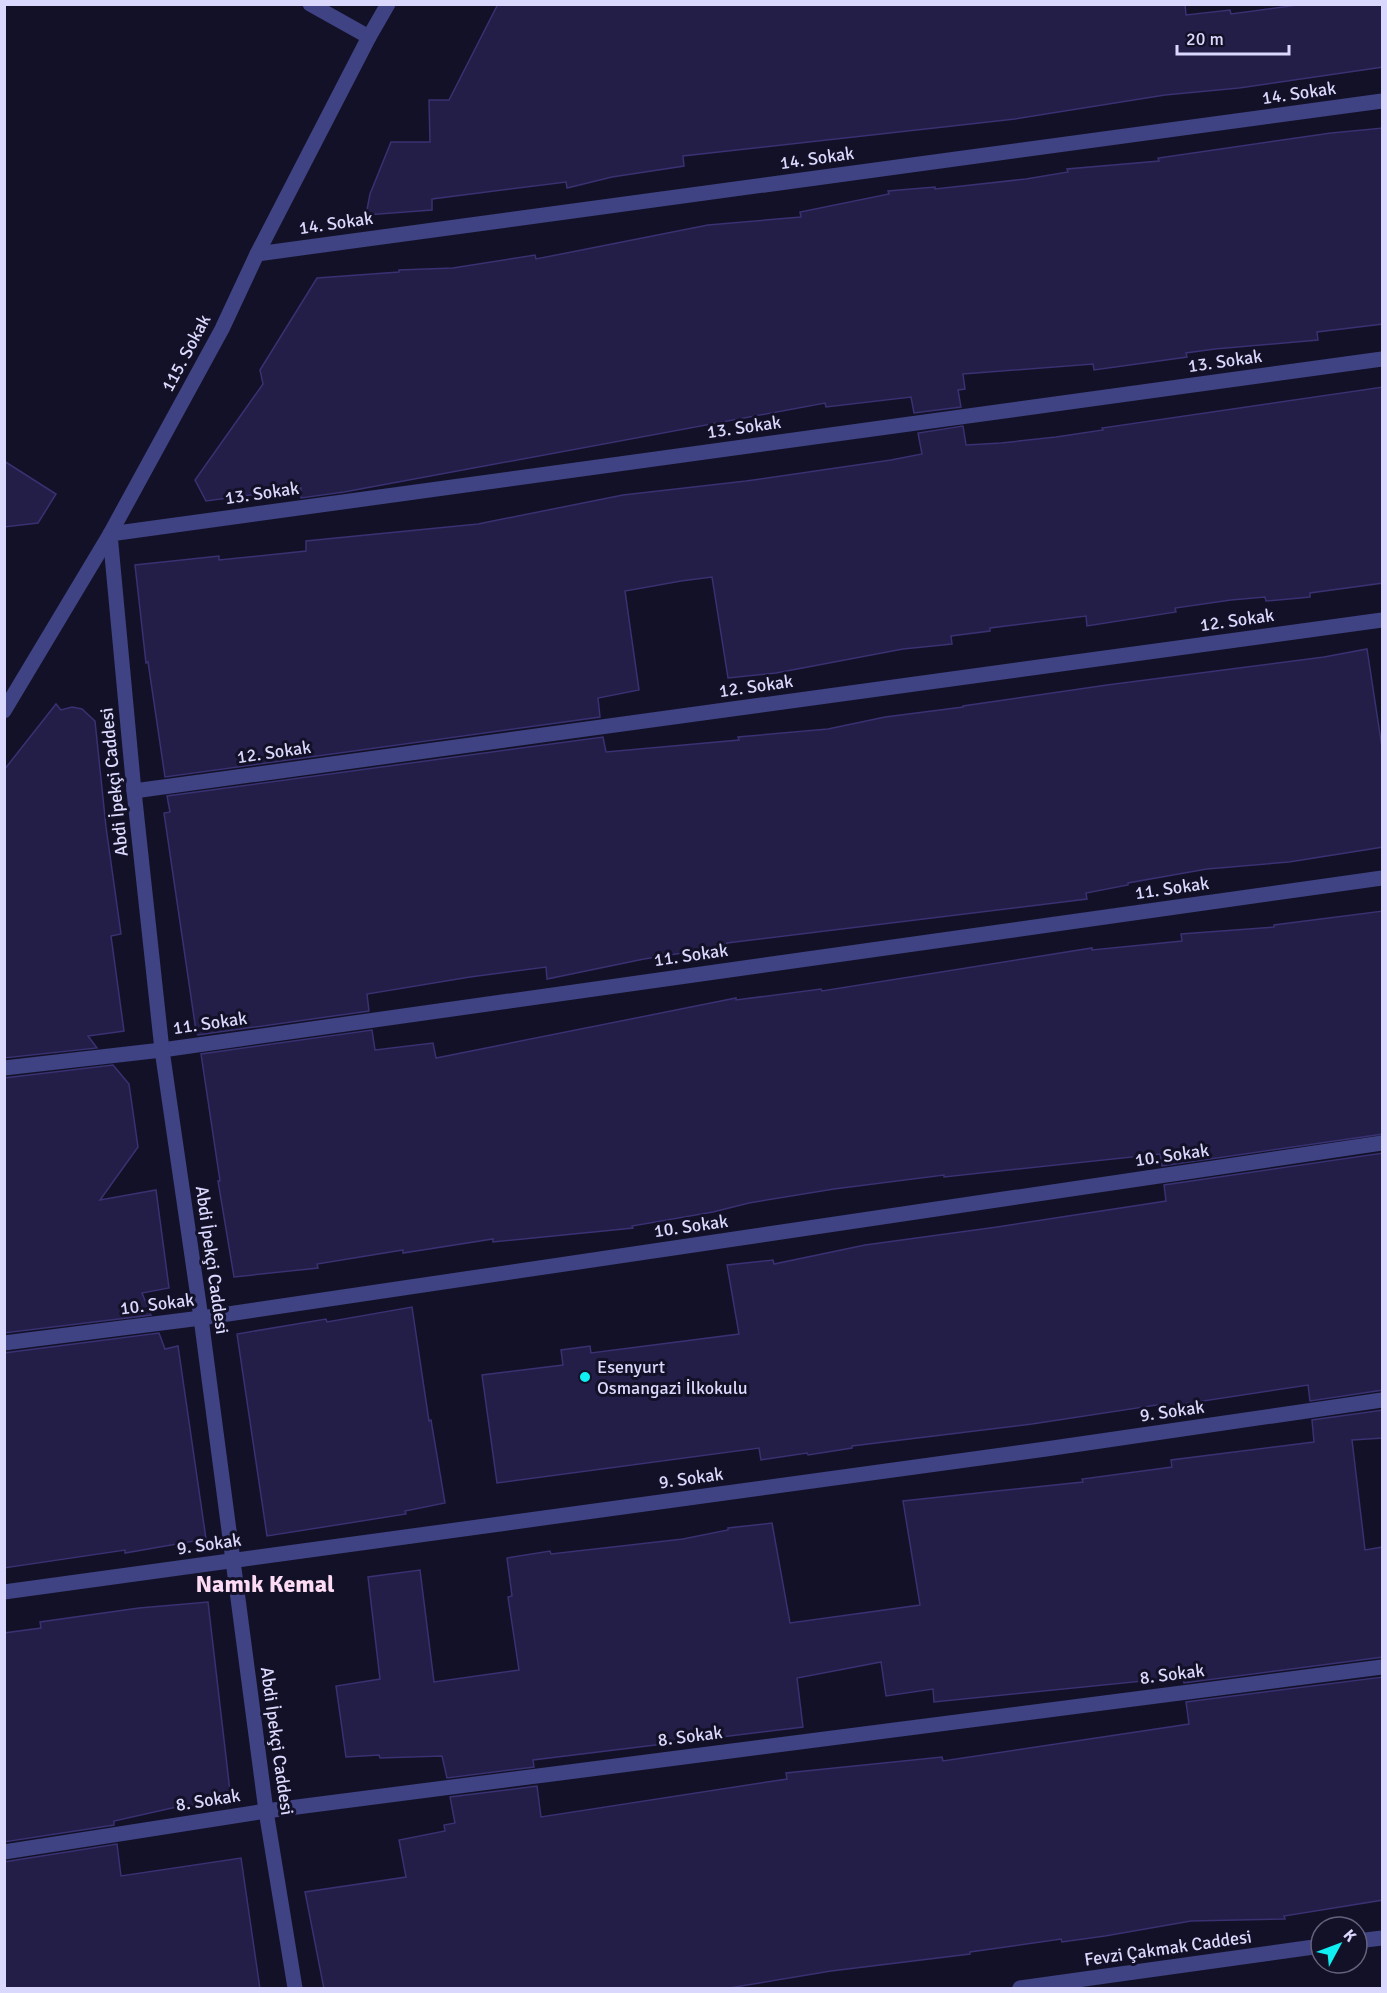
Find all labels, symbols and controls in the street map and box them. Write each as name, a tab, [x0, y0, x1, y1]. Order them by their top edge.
scale bar	[1177, 18, 1290, 56]
text: 20 m	[1186, 28, 1224, 50]
street label: 14. Sokak	[1260, 77, 1338, 109]
street label: 14. Sokak	[778, 142, 856, 174]
street label: 14. Sokak	[297, 207, 375, 239]
street label: 115. Sokak	[156, 311, 216, 395]
street label: 13. Sokak	[1186, 345, 1264, 377]
street label: 13. Sokak	[705, 411, 783, 443]
street label: 13. Sokak	[223, 477, 301, 509]
street label: 12. Sokak	[1198, 604, 1276, 636]
street label: 12. Sokak	[717, 670, 795, 702]
street label: Abdi İpekçi Caddesi	[95, 707, 133, 857]
street label: 12. Sokak	[235, 736, 313, 768]
street label: 11. Sokak	[1133, 872, 1211, 904]
street label: 11. Sokak	[652, 939, 730, 971]
street label: 11. Sokak	[171, 1007, 249, 1039]
street label: 10. Sokak	[1133, 1139, 1211, 1171]
street label: Abdi İpekçi Caddesi	[191, 1184, 233, 1336]
street label: 10. Sokak	[652, 1210, 730, 1242]
street label: 10. Sokak	[119, 1289, 195, 1319]
place label: Esenyurt Osmangazi İlkokulu	[597, 1356, 748, 1399]
marker: Esenyurt Osmangazi İlkokulu	[578, 1370, 592, 1384]
street label: 9. Sokak	[1138, 1396, 1206, 1426]
street label: 9. Sokak	[657, 1463, 725, 1493]
street label: 9. Sokak	[175, 1529, 243, 1559]
district label: Namık Kemal	[195, 1569, 335, 1599]
street label: 8. Sokak	[1138, 1659, 1206, 1689]
street label: Abdi İpekçi Caddesi	[256, 1665, 298, 1817]
street label: 8. Sokak	[656, 1721, 724, 1751]
street label: 8. Sokak	[174, 1784, 242, 1816]
north arrow	[1309, 1915, 1369, 1975]
street label: Fevzi Çakmak Caddesi	[1083, 1925, 1253, 1971]
text: K	[1339, 1926, 1360, 1946]

